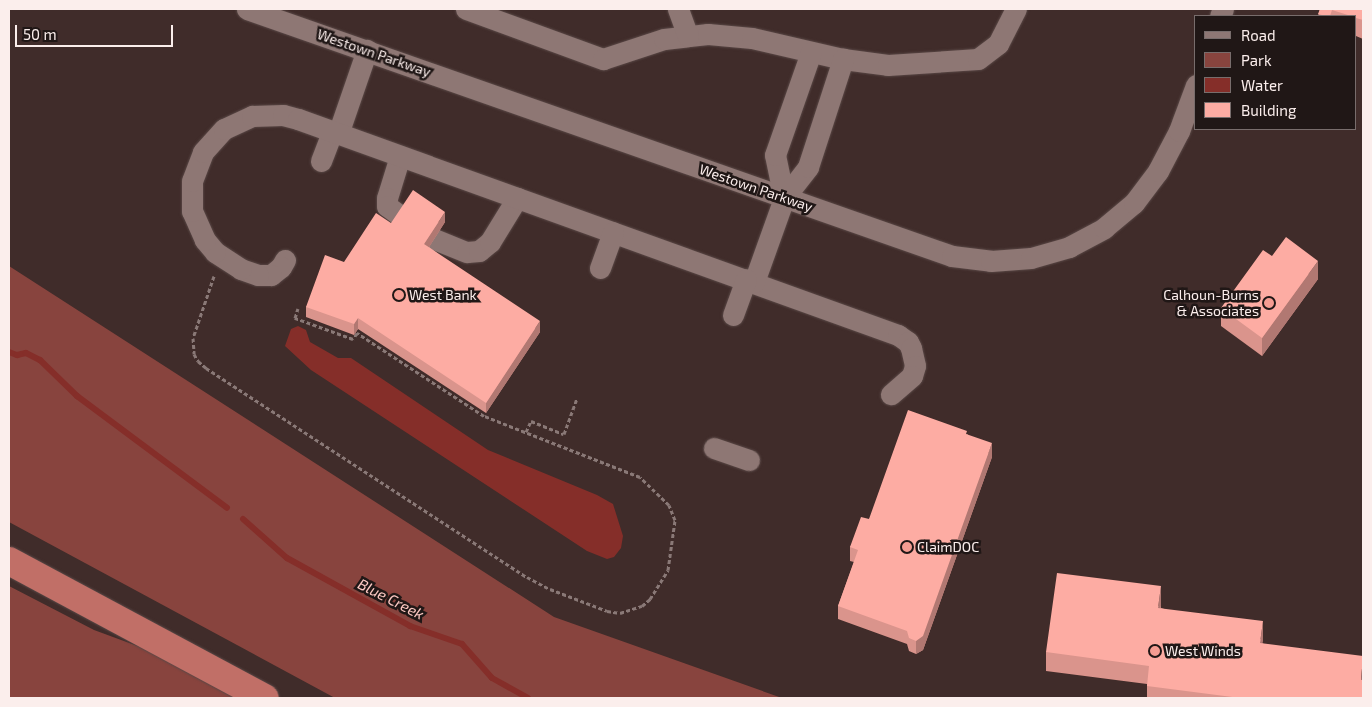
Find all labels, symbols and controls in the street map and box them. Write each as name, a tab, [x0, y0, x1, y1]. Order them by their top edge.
scale bar	[18, 15, 175, 47]
legend	[1194, 15, 1357, 130]
text: 50 m	[23, 25, 57, 43]
street label: Westown Parkway	[315, 26, 433, 80]
text: Road	[1241, 26, 1276, 44]
text: Park	[1241, 51, 1272, 69]
text: Water	[1241, 76, 1283, 94]
text: Building	[1241, 101, 1296, 119]
street label: Westown Parkway	[697, 161, 815, 215]
place label: West Bank	[409, 287, 477, 303]
place label: Calhoun-Burns & Associates	[1163, 287, 1259, 320]
marker: West Bank	[393, 289, 405, 301]
marker: Calhoun-Burns & Associates	[1263, 297, 1275, 309]
place label: ClaimDOC	[917, 539, 979, 555]
marker: ClaimDOC	[901, 541, 913, 553]
water label: Blue Creek	[355, 575, 427, 623]
place label: West Winds	[1165, 643, 1241, 659]
marker: West Winds	[1149, 645, 1161, 657]

